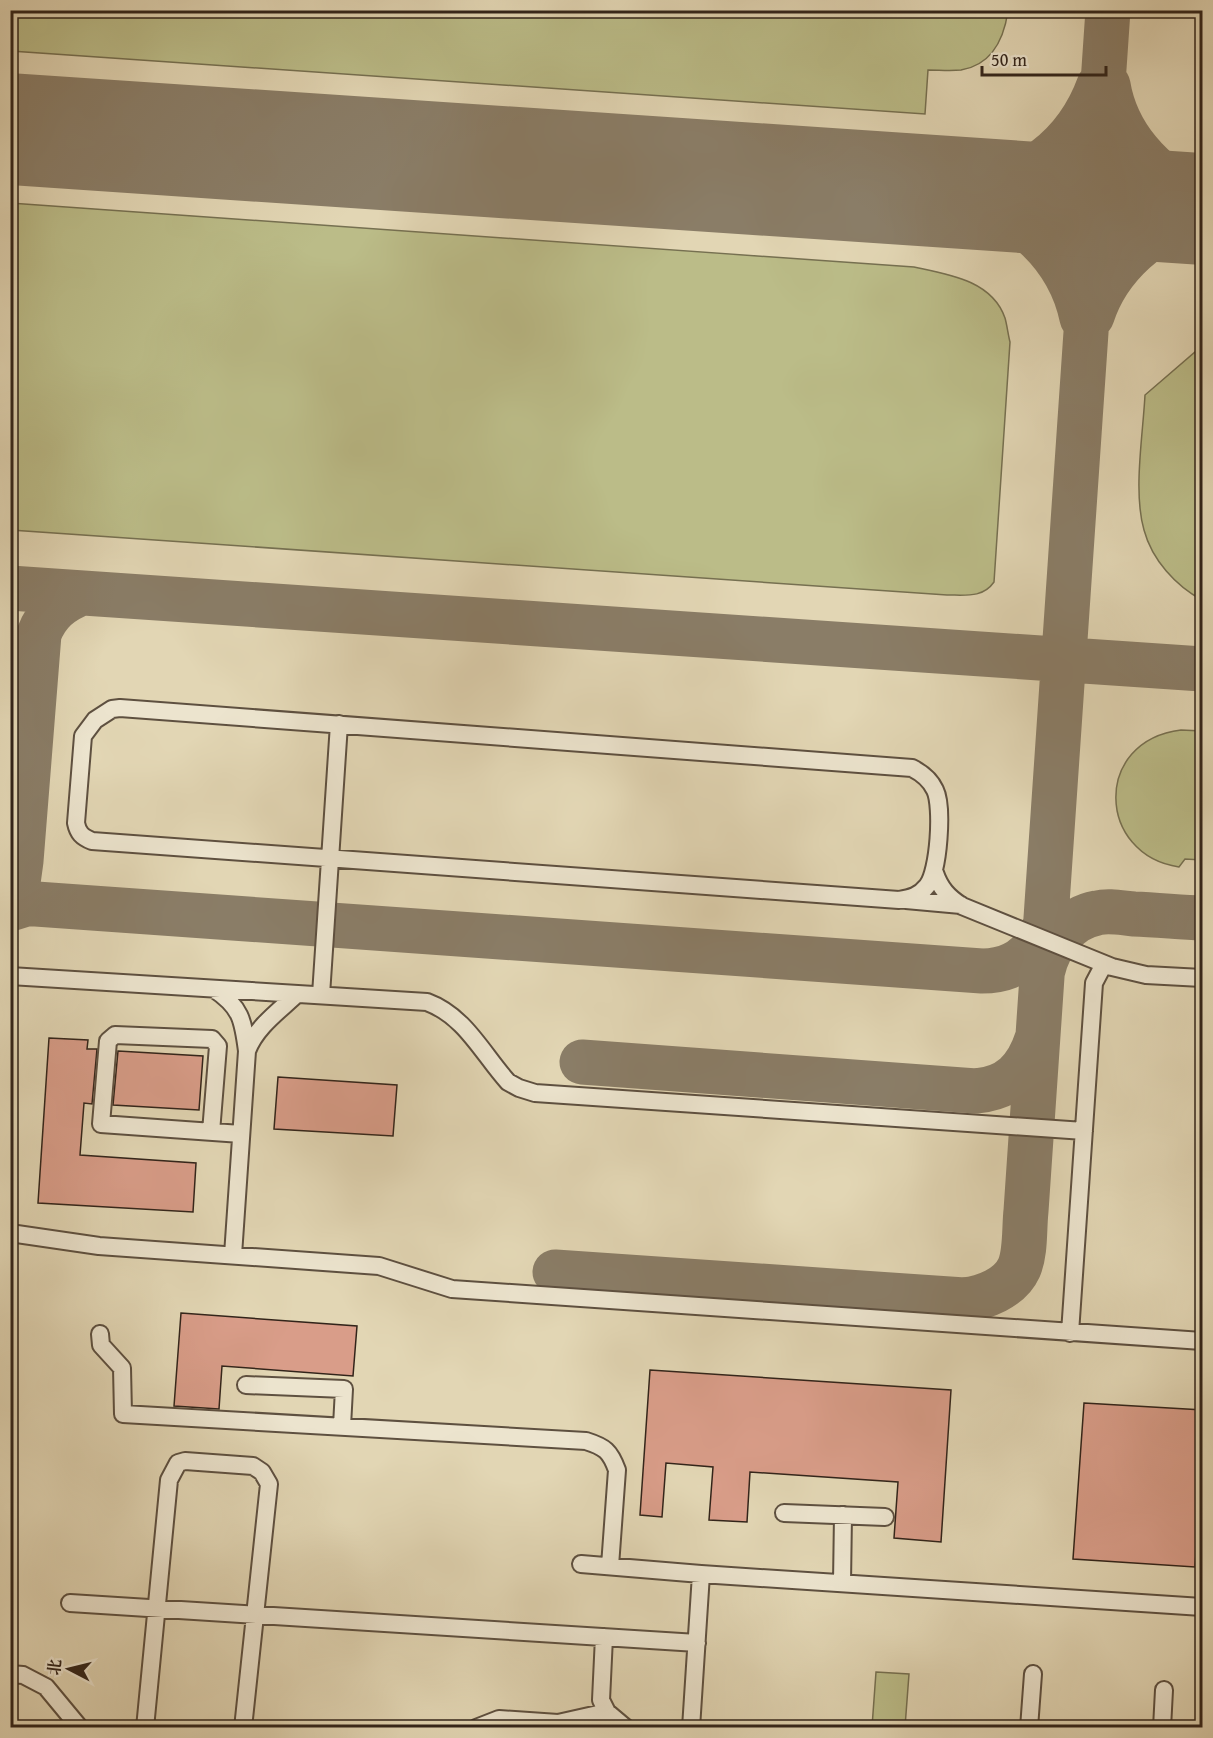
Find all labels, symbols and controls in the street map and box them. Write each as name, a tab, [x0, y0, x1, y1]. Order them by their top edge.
scale bar	[982, 39, 1106, 77]
text: 50 m	[991, 46, 1027, 73]
north arrow	[39, 1639, 99, 1699]
text: 北	[41, 1658, 67, 1677]

